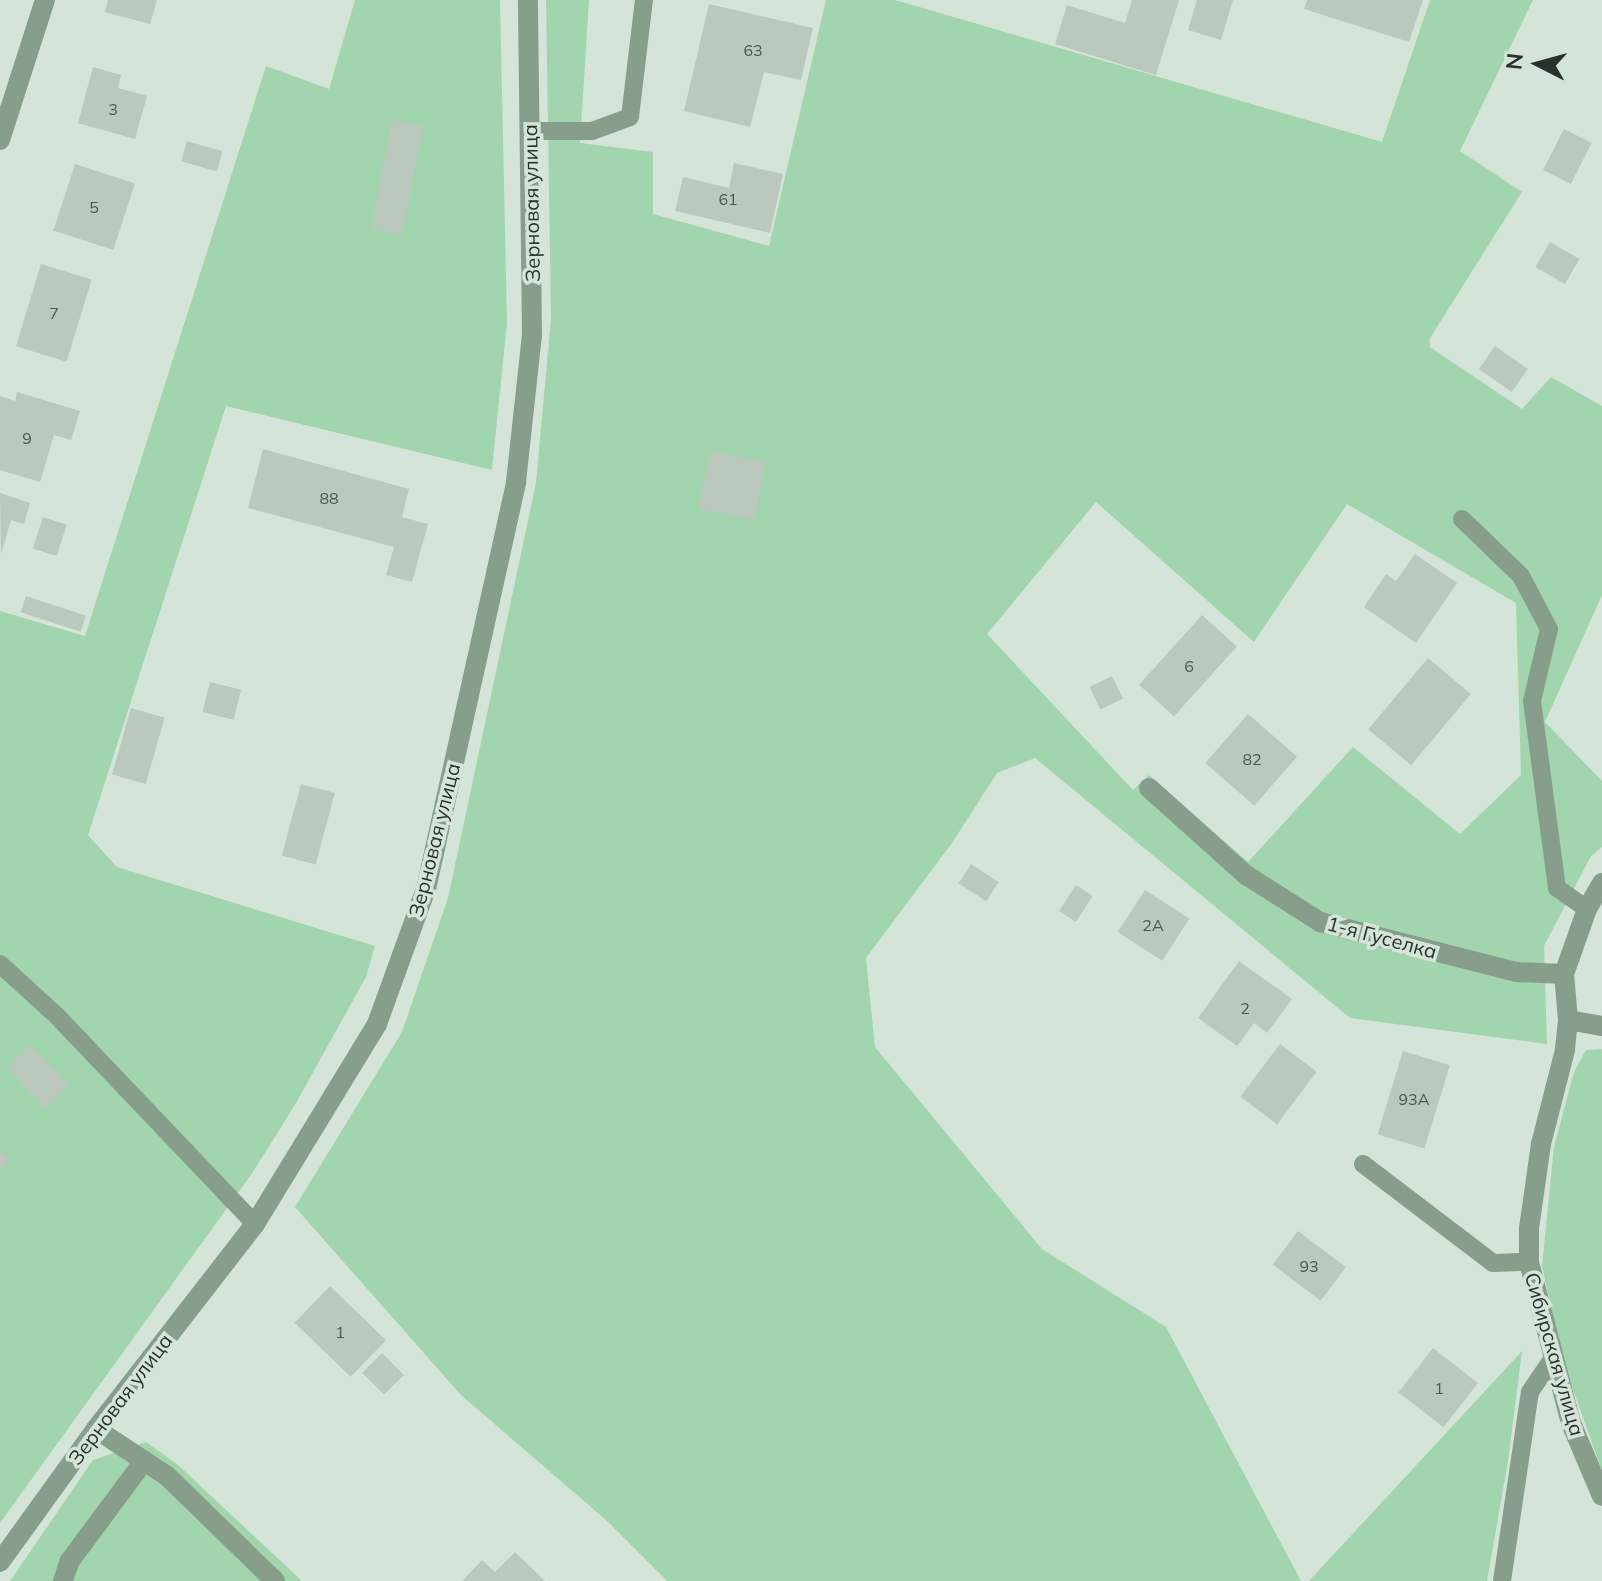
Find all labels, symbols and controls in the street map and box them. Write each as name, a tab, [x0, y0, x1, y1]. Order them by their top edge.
north arrow	[1498, 24, 1578, 104]
house number: 63	[743, 40, 763, 60]
text: N	[1499, 52, 1529, 71]
house number: 3	[108, 99, 118, 119]
street label: Зерновая улица	[518, 124, 544, 282]
house number: 61	[718, 189, 738, 209]
house number: 5	[89, 197, 99, 217]
house number: 7	[49, 303, 59, 323]
house number: 9	[22, 428, 32, 448]
house number: 88	[319, 488, 339, 508]
house number: 6	[1184, 656, 1194, 676]
house number: 82	[1242, 749, 1262, 769]
street label: Зерновая улица	[403, 761, 465, 919]
street label: 1-я Гуселка	[1324, 911, 1440, 963]
house number: 2А	[1142, 915, 1164, 935]
house number: 2	[1240, 998, 1250, 1018]
house number: 93А	[1399, 1089, 1429, 1109]
house number: 93	[1299, 1256, 1319, 1276]
street label: Сибирская улица	[1520, 1270, 1590, 1438]
house number: 1	[335, 1322, 345, 1342]
street label: Зерновая улица	[63, 1329, 177, 1469]
house number: 1	[1434, 1378, 1444, 1398]

